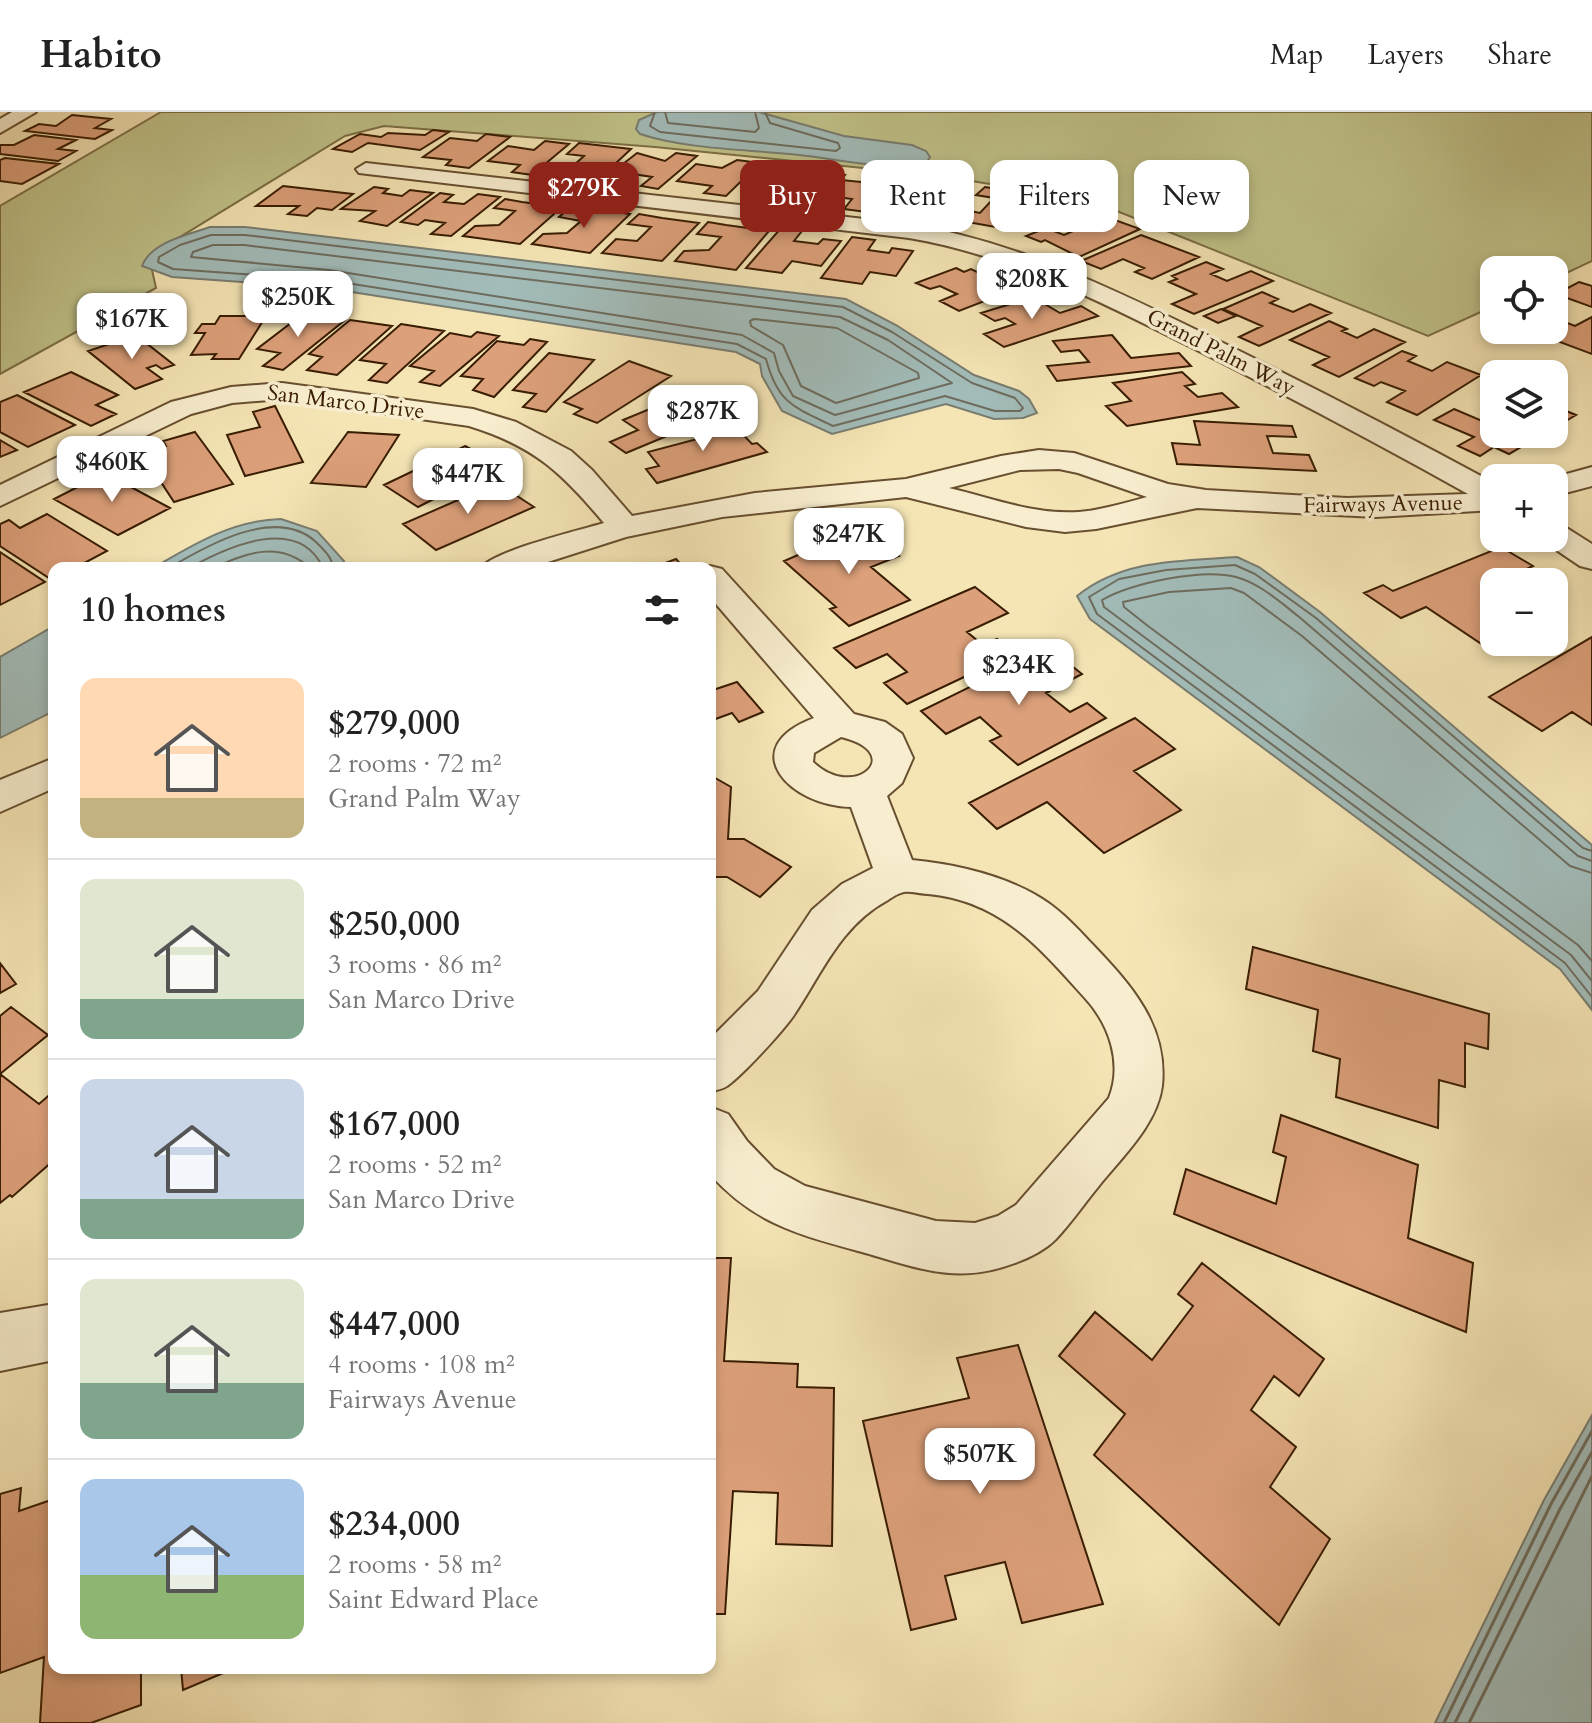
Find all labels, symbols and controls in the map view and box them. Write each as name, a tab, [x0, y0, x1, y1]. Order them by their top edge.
text: Habito	[40, 29, 162, 81]
text: Map	[1270, 36, 1323, 74]
text: Layers	[1367, 36, 1444, 74]
text: Share	[1488, 36, 1552, 74]
chip: Buy	[740, 160, 845, 232]
chip: Rent	[861, 160, 974, 232]
chip: Filters	[990, 160, 1118, 232]
chip: New	[1134, 160, 1249, 232]
pin: $279K	[528, 162, 640, 230]
text: $279K	[547, 170, 621, 205]
pin: $208K	[976, 253, 1088, 321]
map controls	[1480, 256, 1568, 656]
button: locate	[1480, 256, 1568, 344]
text: $208K	[995, 261, 1069, 296]
pin: $250K	[242, 271, 354, 339]
text: $250K	[261, 279, 335, 314]
pin: $167K	[76, 293, 188, 361]
text: $167K	[95, 301, 169, 336]
street label: Grand Palm Way	[1142, 302, 1301, 403]
button: layers	[1480, 360, 1568, 448]
street label: San Marco Drive	[266, 377, 426, 427]
pin: $287K	[647, 385, 759, 453]
text: $287K	[666, 393, 740, 428]
pin: $460K	[56, 436, 168, 504]
text: $460K	[75, 444, 149, 479]
pin: $447K	[412, 448, 524, 516]
text: $447K	[431, 456, 505, 491]
button: +	[1480, 464, 1568, 552]
street label: Fairways Avenue	[1303, 488, 1463, 520]
pin: $247K	[793, 508, 905, 576]
text: $247K	[812, 516, 886, 551]
button: −	[1480, 568, 1568, 656]
text: 10 homes	[80, 587, 226, 633]
icon: filters	[640, 588, 684, 632]
pin: $234K	[963, 639, 1075, 707]
text: $234K	[982, 647, 1056, 682]
text: $279,000	[328, 700, 460, 746]
icon: home	[144, 710, 240, 806]
text: 2 rooms · 72 m²	[328, 746, 501, 781]
text: Grand Palm Way	[328, 781, 521, 816]
text: $250,000	[328, 901, 460, 947]
icon: home	[144, 911, 240, 1007]
text: 3 rooms · 86 m²	[328, 947, 501, 982]
text: San Marco Drive	[328, 982, 515, 1017]
text: $167,000	[328, 1101, 460, 1147]
icon: home	[144, 1111, 240, 1207]
text: 2 rooms · 52 m²	[328, 1147, 501, 1182]
text: San Marco Drive	[328, 1182, 515, 1217]
text: $447,000	[328, 1301, 460, 1347]
icon: home	[144, 1311, 240, 1407]
text: 4 rooms · 108 m²	[328, 1347, 515, 1382]
text: Fairways Avenue	[328, 1382, 517, 1417]
pin: $507K	[924, 1428, 1036, 1496]
text: $507K	[943, 1436, 1017, 1471]
text: $234,000	[328, 1501, 460, 1547]
icon: home	[144, 1511, 240, 1607]
text: 2 rooms · 58 m²	[328, 1547, 501, 1582]
text: Saint Edward Place	[328, 1582, 539, 1617]

